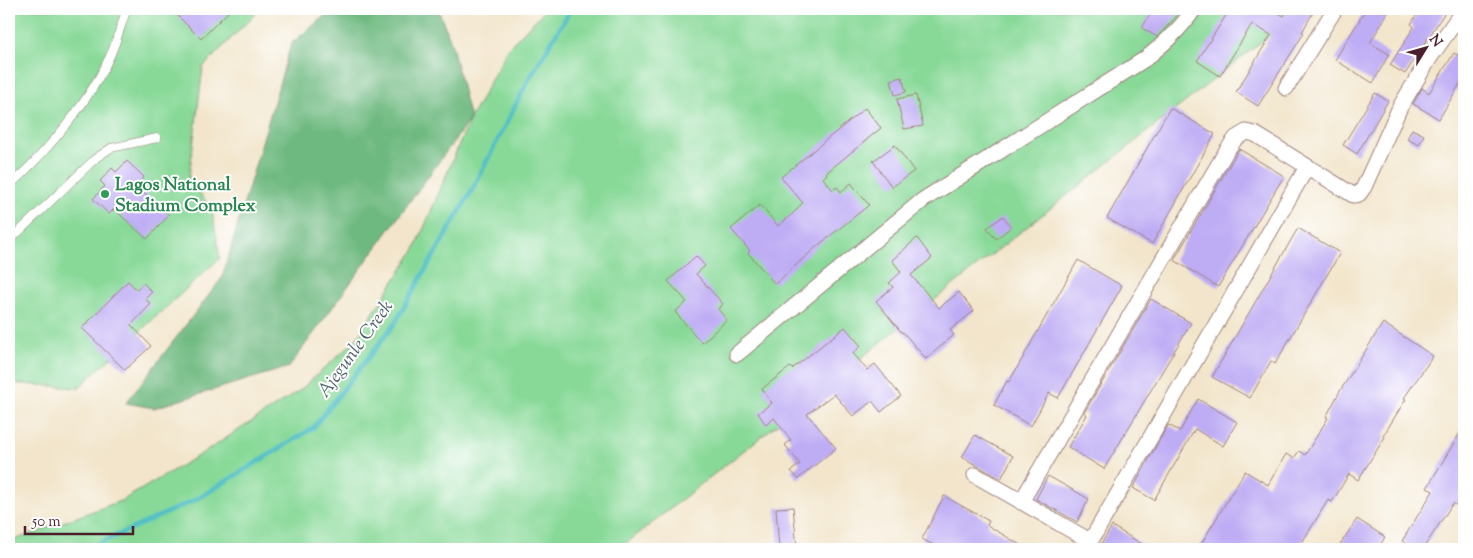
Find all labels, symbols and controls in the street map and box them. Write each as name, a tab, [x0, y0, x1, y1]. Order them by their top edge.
north arrow	[1400, 22, 1450, 72]
text: N	[1423, 31, 1446, 52]
place label: Lagos National Stadium Complex	[115, 173, 256, 220]
marker: Lagos National Stadium Complex	[99, 188, 111, 200]
water label: Ajegunle Creek	[311, 295, 401, 404]
scale bar	[25, 503, 132, 535]
text: 50 m	[31, 512, 61, 533]

